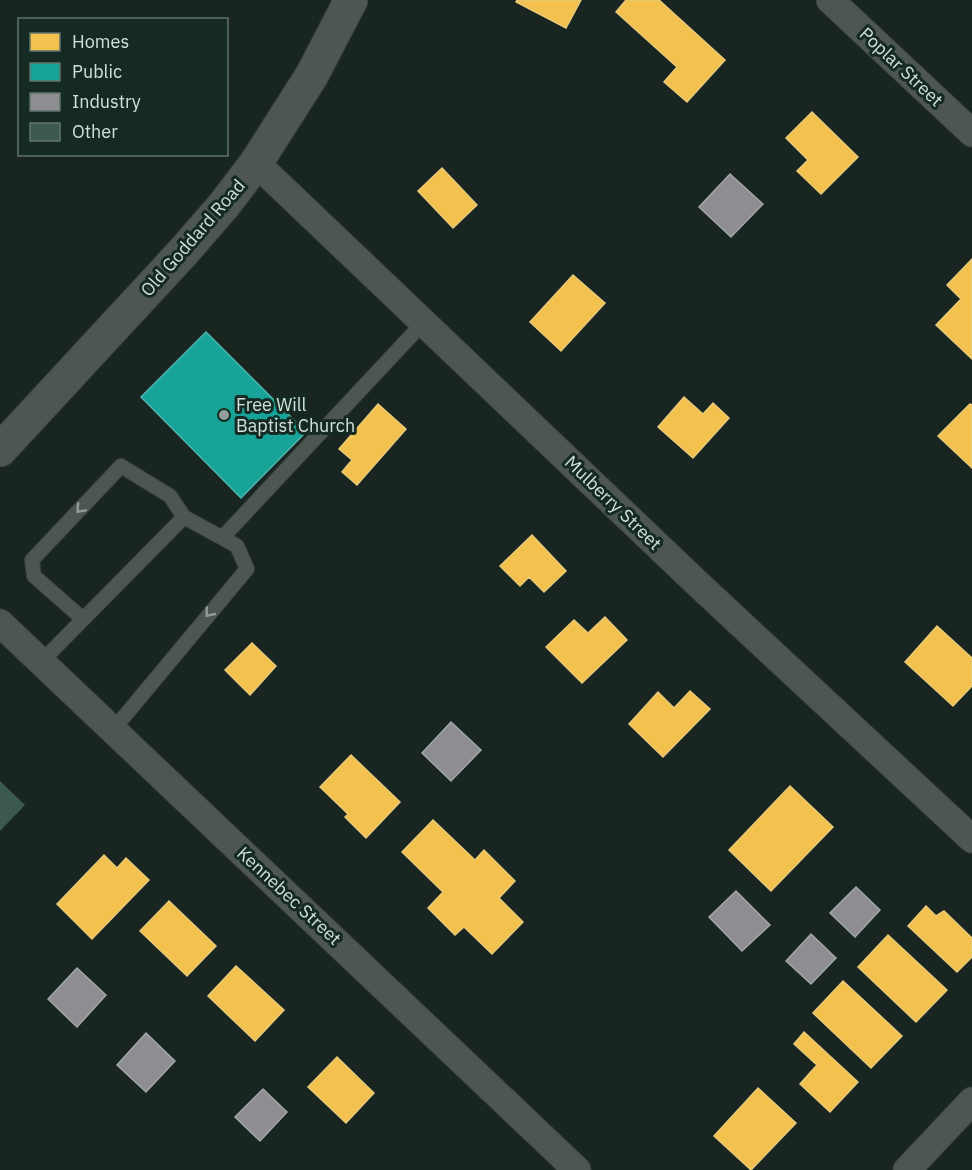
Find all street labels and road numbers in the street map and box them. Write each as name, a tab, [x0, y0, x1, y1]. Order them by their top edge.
street label: Poplar Street	[855, 22, 948, 111]
street label: Old Goddard Road	[135, 174, 250, 301]
street label: Mulberry Street	[560, 451, 667, 555]
street label: Kennebec Street	[232, 841, 346, 950]

